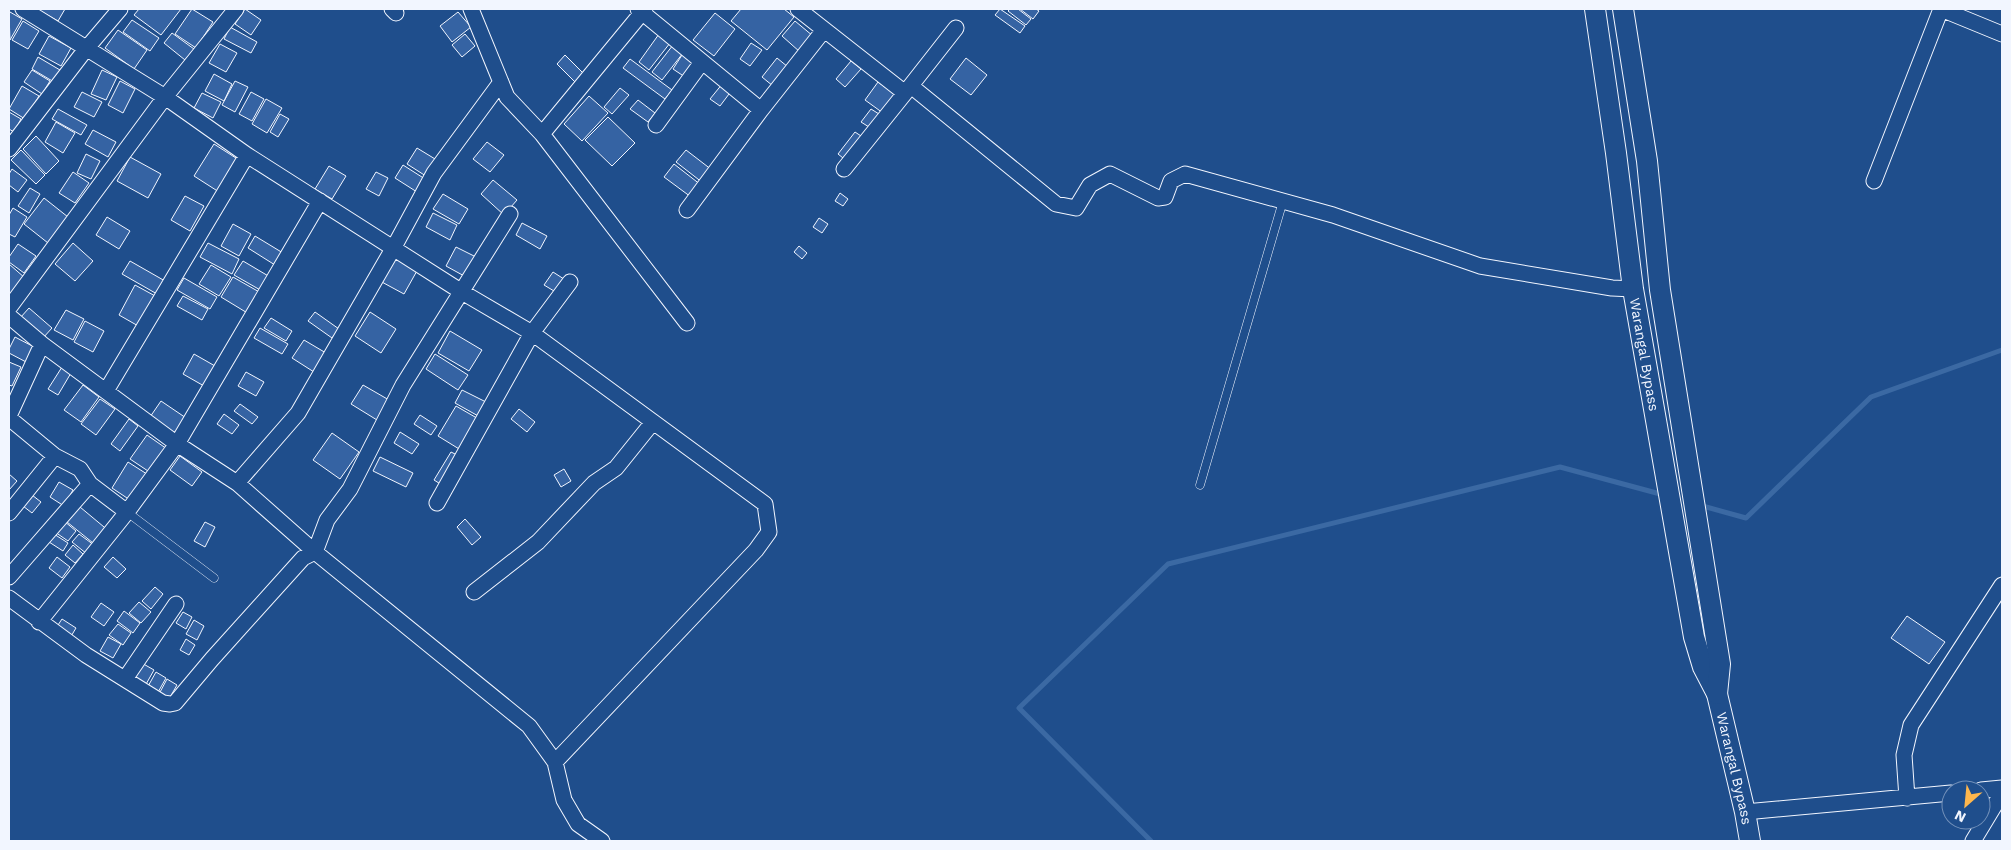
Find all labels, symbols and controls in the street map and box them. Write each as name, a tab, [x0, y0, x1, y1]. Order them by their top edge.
street label: Warangal Bypass	[1627, 296, 1662, 412]
street label: Warangal Bypass	[1714, 711, 1755, 826]
north arrow	[1941, 780, 1991, 830]
text: N	[1952, 807, 1968, 826]

